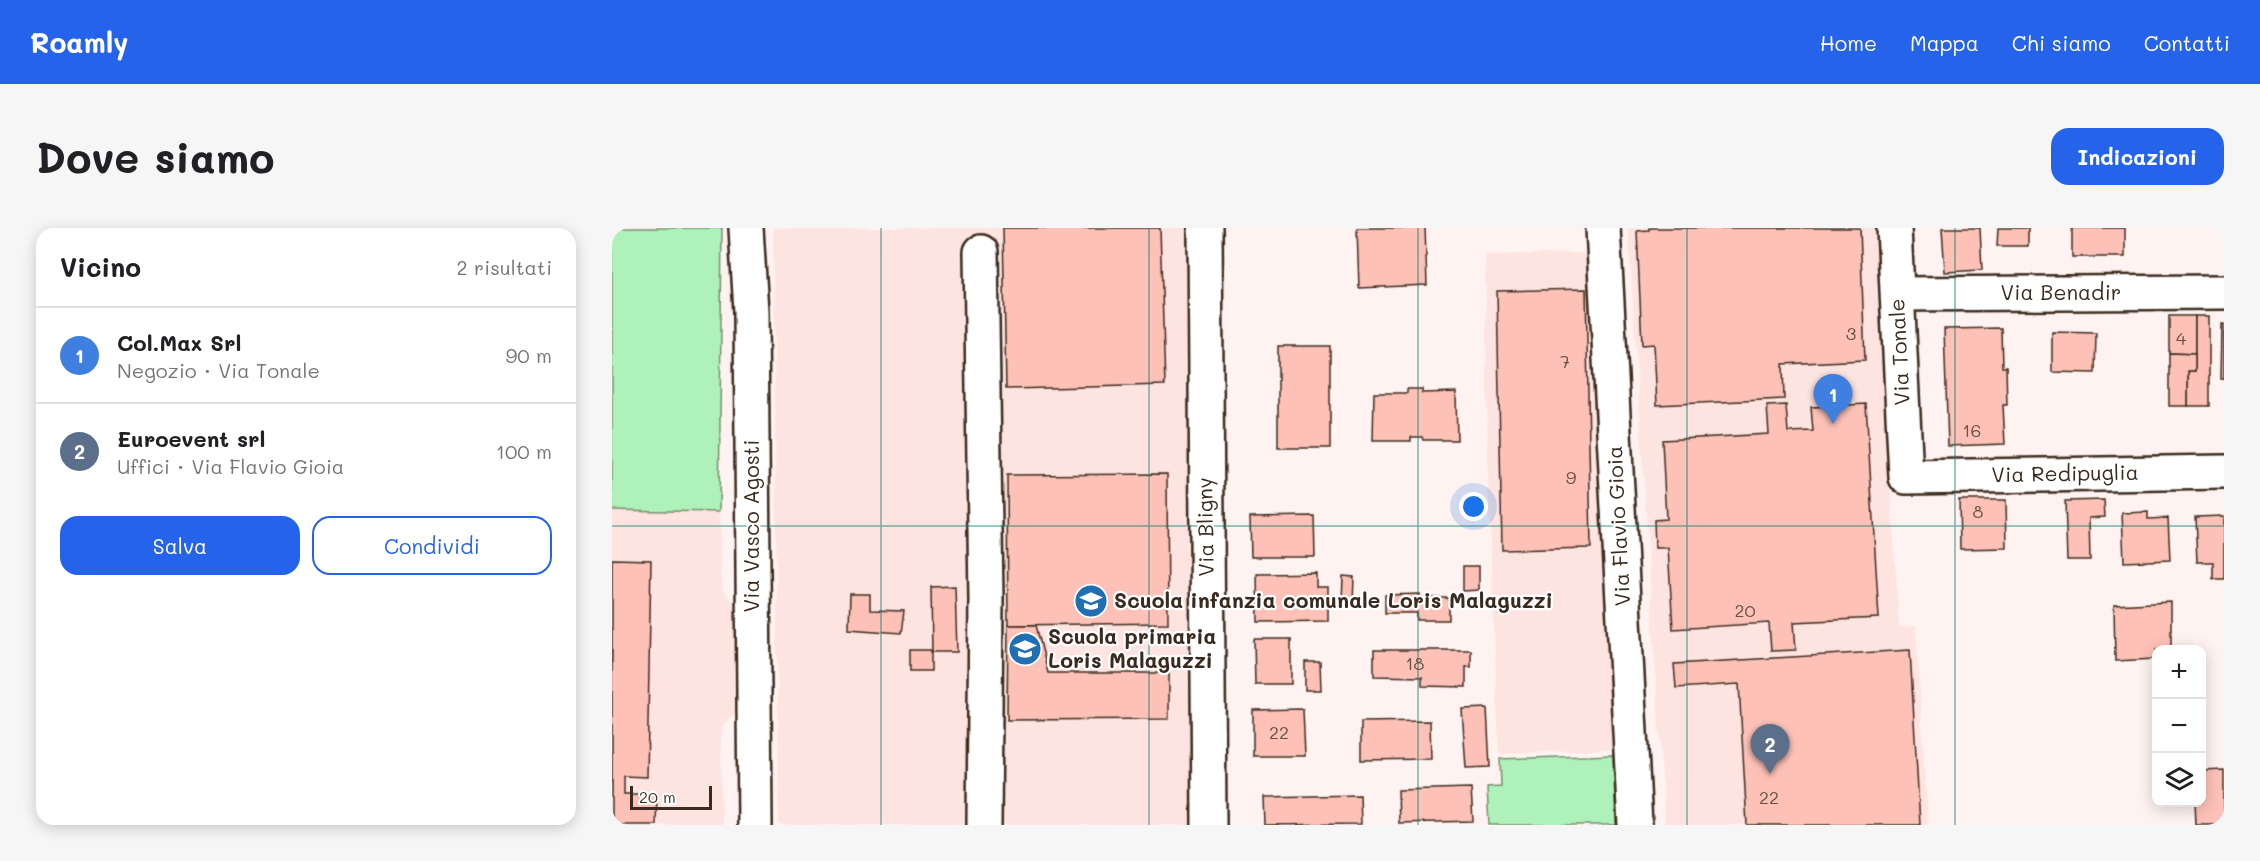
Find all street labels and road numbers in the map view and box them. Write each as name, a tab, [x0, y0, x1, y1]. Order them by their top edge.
street label: Via Benadir	[2001, 278, 2121, 305]
street label: Via Tonale	[1882, 298, 1915, 406]
street label: Via Vasco Agosti	[737, 439, 764, 613]
street label: Via Flavio Gioia	[1600, 445, 1635, 607]
street label: Via Redipuglia	[1991, 458, 2139, 487]
street label: Via Bligny	[1190, 477, 1219, 577]

